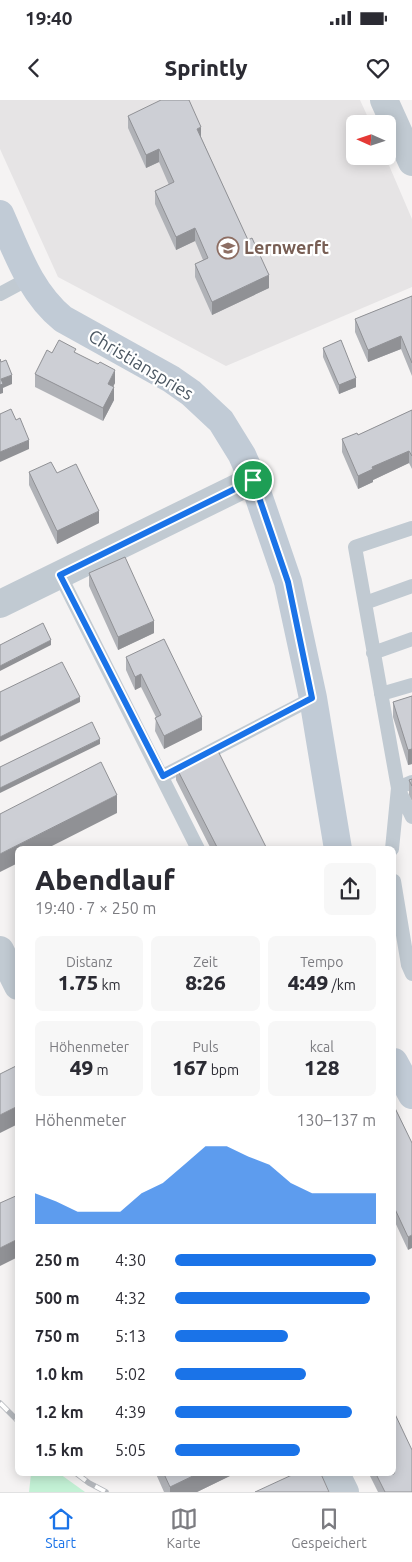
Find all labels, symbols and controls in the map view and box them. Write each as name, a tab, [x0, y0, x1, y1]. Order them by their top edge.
text: 19:40	[25, 7, 73, 29]
icon: back	[20, 54, 48, 82]
icon: heart	[364, 54, 392, 82]
text: Sprintly	[164, 55, 248, 80]
north arrow	[346, 115, 396, 165]
map controls	[346, 115, 396, 165]
school or university icon: Lernwerft	[216, 236, 240, 260]
place label: Lernwerft	[244, 237, 329, 257]
street label: Christianspries	[86, 325, 198, 403]
pin	[232, 459, 274, 501]
icon: arrive	[239, 466, 267, 494]
button: share	[324, 863, 376, 915]
text: Abendlauf	[35, 864, 175, 895]
text: 19:40 · 7 × 250 m	[35, 899, 156, 917]
text: Distanz	[66, 954, 112, 970]
text: Zeit	[193, 954, 218, 970]
text: Tempo	[300, 954, 343, 970]
text: 1.75	[58, 970, 98, 994]
text: 8:26	[185, 970, 226, 994]
text: 4:49	[288, 970, 328, 994]
text: km	[98, 977, 121, 993]
text: /km	[328, 977, 356, 993]
text: Höhenmeter	[49, 1039, 129, 1055]
text: Puls	[192, 1039, 219, 1055]
text: kcal	[310, 1039, 334, 1055]
text: 49	[70, 1055, 93, 1079]
text: 167	[172, 1055, 207, 1079]
text: 128	[304, 1055, 340, 1079]
text: m	[93, 1062, 109, 1078]
text: bpm	[207, 1062, 239, 1078]
text: Höhenmeter	[35, 1111, 126, 1129]
text: 130–137 m	[296, 1111, 376, 1129]
text: 250 m	[35, 1251, 80, 1269]
text: 4:30	[115, 1251, 146, 1269]
text: 500 m	[35, 1289, 80, 1307]
text: 4:32	[115, 1289, 146, 1307]
text: 750 m	[35, 1327, 80, 1345]
text: 5:13	[115, 1327, 146, 1345]
text: 1.0 km	[35, 1365, 84, 1383]
text: 5:02	[115, 1365, 146, 1383]
text: 1.2 km	[35, 1403, 84, 1421]
text: 4:39	[115, 1403, 146, 1421]
text: 1.5 km	[35, 1441, 84, 1459]
text: 5:05	[115, 1441, 146, 1459]
tab: Start	[45, 1505, 76, 1551]
tab: Karte	[167, 1505, 201, 1551]
tab: Gespeichert	[291, 1505, 367, 1551]

